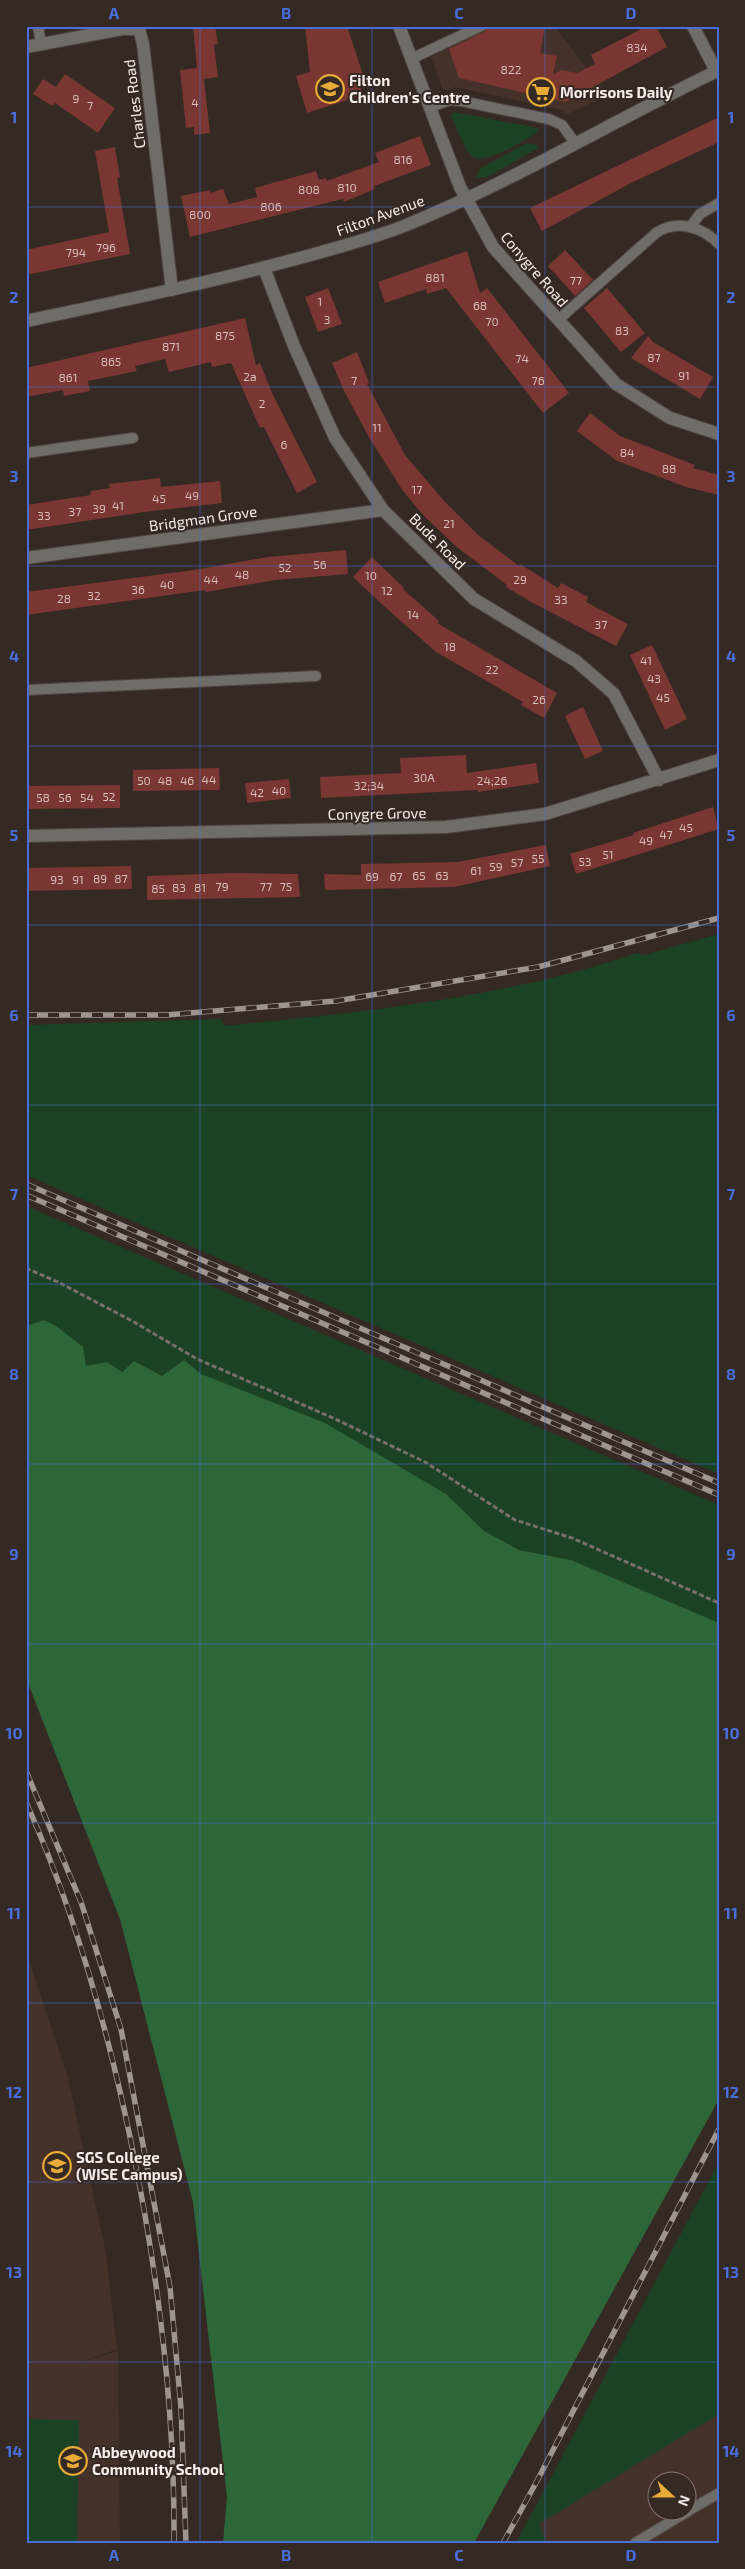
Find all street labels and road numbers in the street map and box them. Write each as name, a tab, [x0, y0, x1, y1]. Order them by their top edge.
street label: Charles Road	[120, 58, 148, 150]
street label: Filton Avenue	[334, 191, 426, 239]
street label: Conygre Road	[497, 228, 573, 310]
street label: Bridgman Grove	[148, 502, 258, 534]
street label: Bude Road	[406, 509, 470, 573]
street label: Conygre Grove	[327, 803, 427, 823]

